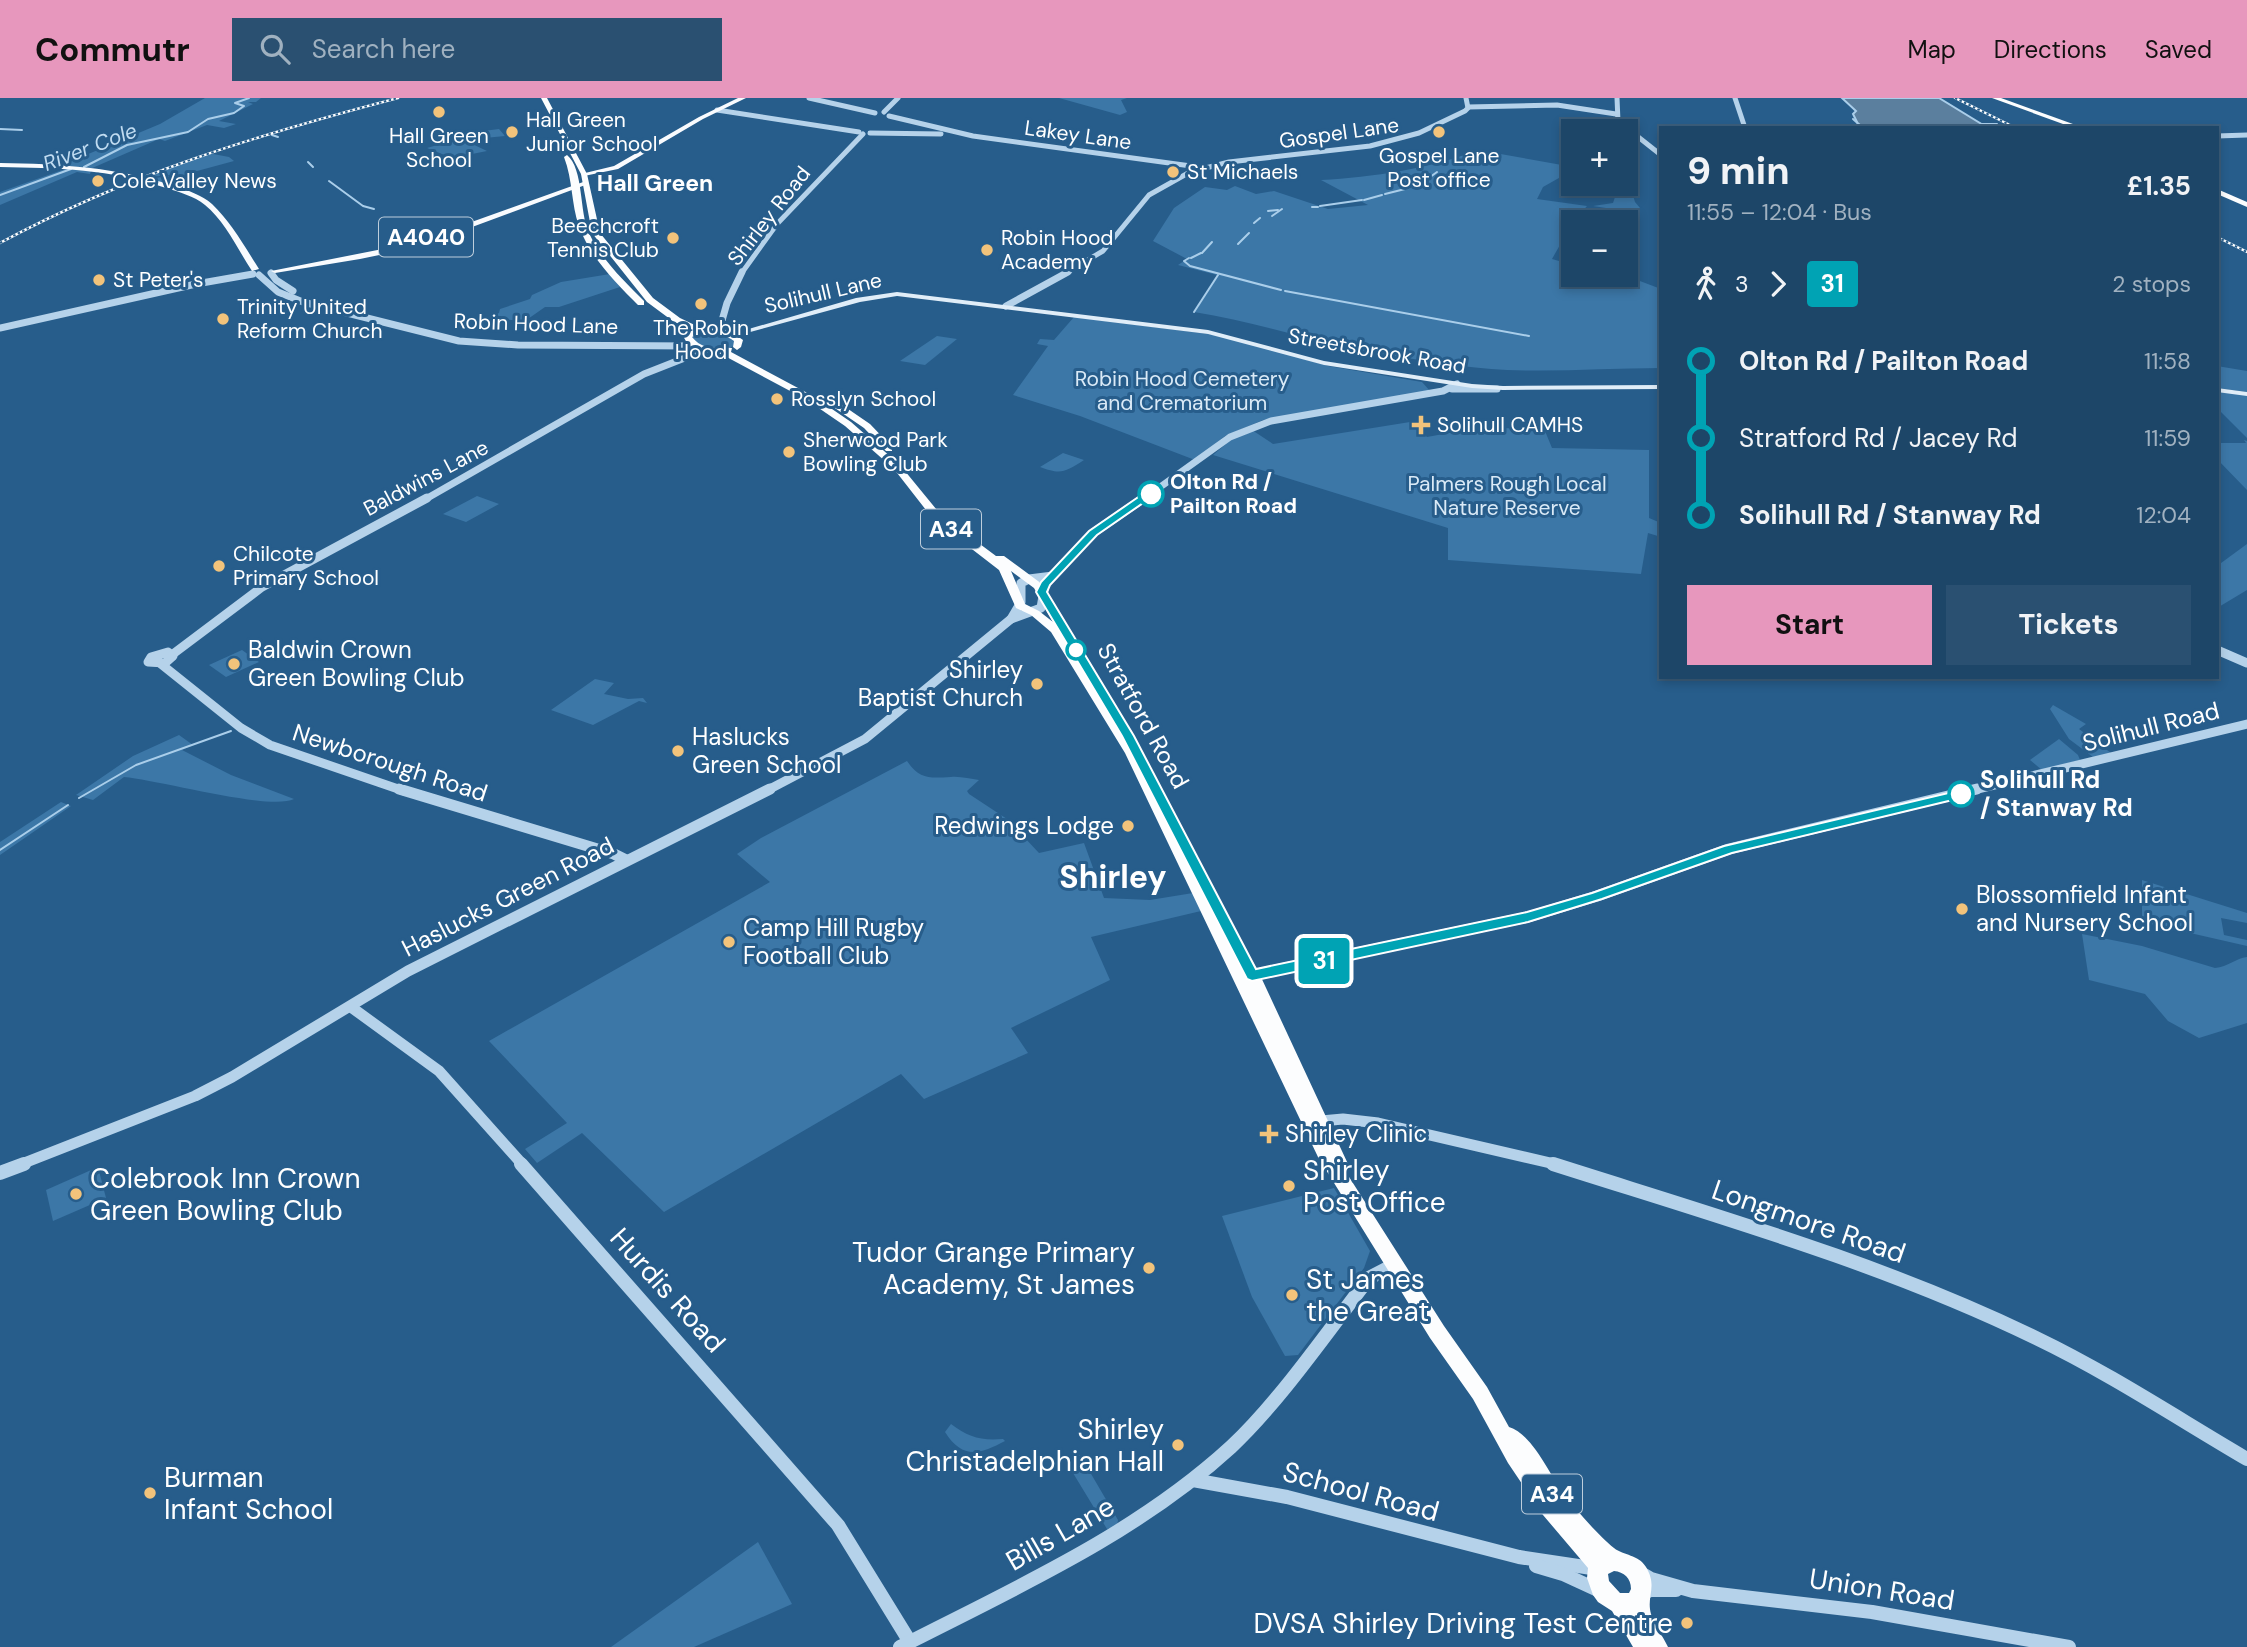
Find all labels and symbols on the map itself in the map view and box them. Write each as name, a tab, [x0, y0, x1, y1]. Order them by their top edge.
marker: Hall Green School	[431, 104, 447, 120]
place label: Hall Green Junior School	[526, 106, 657, 158]
street label: Gospel Lane	[1277, 111, 1401, 155]
street label: Lakey Lane	[1023, 114, 1133, 156]
water label: River Cole	[39, 116, 141, 178]
place label: Hall Green School	[389, 122, 489, 174]
marker: Hall Green Junior School	[504, 124, 520, 140]
marker: Gospel Lane Post office	[1431, 124, 1447, 140]
place label: Gospel Lane Post office	[1379, 142, 1499, 194]
place label: St Michaels	[1187, 158, 1298, 186]
street label: Shirley Road	[721, 160, 817, 272]
marker: St Michaels	[1165, 164, 1181, 180]
place label: Cole Valley News	[112, 167, 277, 195]
district label: Hall Green	[597, 168, 713, 198]
marker: Cole Valley News	[90, 173, 106, 189]
place label: Beechcroft Tennis Club	[547, 212, 659, 264]
road number: A4040	[379, 218, 473, 256]
place label: Robin Hood Academy	[1001, 224, 1114, 276]
marker: Beechcroft Tennis Club	[665, 230, 681, 246]
marker: Robin Hood Academy	[979, 242, 995, 258]
place label: St Peter's	[113, 266, 204, 294]
street label: Solihull Lane	[761, 266, 885, 320]
marker: St Peter's	[91, 272, 107, 288]
place label: Trinity United Reform Church	[237, 293, 383, 345]
marker: The Robin Hood	[693, 296, 709, 312]
street label: Robin Hood Lane	[453, 307, 619, 341]
marker: Trinity United Reform Church	[215, 311, 231, 327]
place label: The Robin Hood	[653, 314, 749, 366]
street label: Streetsbrook Road	[1286, 322, 1468, 380]
park label: Robin Hood Cemetery and Crematorium	[1075, 365, 1290, 417]
place label: Rosslyn School	[791, 385, 936, 413]
marker: Rosslyn School	[769, 391, 785, 407]
place label: Solihull CAMHS	[1437, 411, 1583, 439]
marker: Solihull CAMHS	[1411, 415, 1431, 435]
place label: Sherwood Park Bowling Club	[803, 426, 948, 478]
street label: Baldwins Lane	[359, 433, 493, 523]
marker: Sherwood Park Bowling Club	[781, 444, 797, 460]
place label: Olton Rd / Pailton Road	[1170, 468, 1297, 520]
park label: Palmers Rough Local Nature Reserve	[1407, 470, 1607, 522]
marker: Olton Rd / Pailton Road	[1138, 481, 1164, 507]
road number: A34	[921, 510, 981, 548]
place label: Chilcote Primary School	[233, 540, 379, 592]
marker: Chilcote Primary School	[211, 558, 227, 574]
place label: Baldwin Crown Green Bowling Club	[248, 634, 465, 693]
street label: Stratford Road	[1091, 637, 1196, 794]
unlabelled marker	[1066, 640, 1086, 660]
place label: Shirley Baptist Church	[858, 654, 1023, 713]
marker: Baldwin Crown Green Bowling Club	[226, 656, 242, 672]
marker: Shirley Baptist Church	[1029, 676, 1045, 692]
street label: Solihull Road	[2079, 695, 2222, 758]
street label: Newborough Road	[289, 716, 492, 809]
place label: Haslucks Green School	[692, 721, 841, 780]
marker: Haslucks Green School	[670, 743, 686, 759]
place label: Solihull Rd / Stanway Rd	[1980, 764, 2133, 823]
marker: Solihull Rd / Stanway Rd	[1948, 781, 1974, 807]
place label: Redwings Lodge	[934, 810, 1114, 841]
marker: Redwings Lodge	[1120, 818, 1136, 834]
street label: Haslucks Green Road	[396, 830, 619, 963]
district label: Shirley	[1059, 856, 1167, 898]
place label: Blossomfield Infant and Nursery School	[1976, 879, 2193, 938]
marker: Blossomfield Infant and Nursery School	[1954, 901, 1970, 917]
place label: Camp Hill Rugby Football Club	[743, 912, 924, 971]
marker: Camp Hill Rugby Football Club	[721, 934, 737, 950]
line badge: 31	[1292, 938, 1356, 984]
place label: Shirley Clinic	[1285, 1118, 1427, 1149]
marker: Shirley Clinic	[1259, 1124, 1279, 1144]
place label: Shirley Post Office	[1303, 1152, 1446, 1221]
place label: Colebrook Inn Crown Green Bowling Club	[90, 1160, 361, 1229]
street label: Longmore Road	[1707, 1171, 1911, 1272]
marker: Shirley Post Office	[1281, 1178, 1297, 1194]
marker: Colebrook Inn Crown Green Bowling Club	[68, 1186, 84, 1202]
street label: Hurdis Road	[602, 1220, 734, 1361]
place label: Tudor Grange Primary Academy, St James	[852, 1234, 1135, 1303]
marker: Tudor Grange Primary Academy, St James	[1141, 1260, 1157, 1276]
place label: St James the Great	[1306, 1261, 1429, 1330]
marker: St James the Great	[1284, 1287, 1300, 1303]
place label: Shirley Christadelphian Hall	[906, 1411, 1164, 1480]
marker: Shirley Christadelphian Hall	[1170, 1437, 1186, 1453]
street label: School Road	[1279, 1453, 1443, 1530]
place label: Burman Infant School	[164, 1459, 333, 1528]
road number: A34	[1522, 1474, 1582, 1513]
marker: Burman Infant School	[142, 1485, 158, 1501]
street label: Bills Lane	[999, 1488, 1121, 1579]
street label: Union Road	[1807, 1560, 1957, 1619]
place label: DVSA Shirley Driving Test Centre	[1254, 1605, 1673, 1642]
marker: DVSA Shirley Driving Test Centre	[1679, 1615, 1695, 1631]

